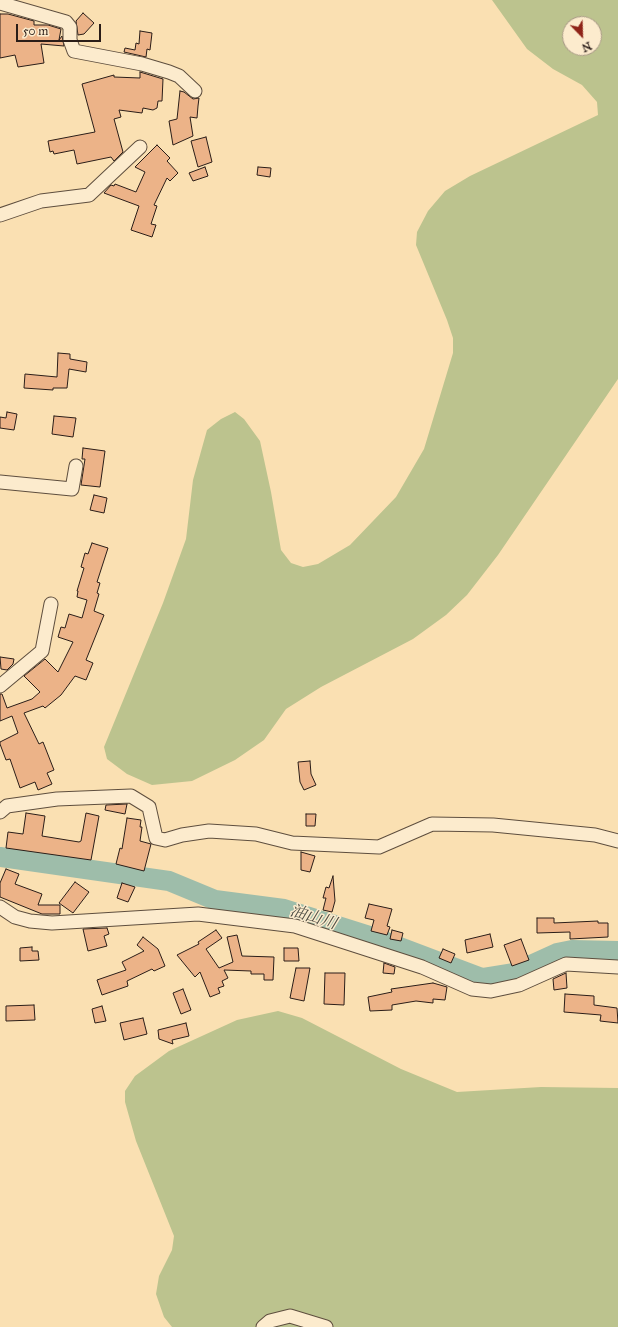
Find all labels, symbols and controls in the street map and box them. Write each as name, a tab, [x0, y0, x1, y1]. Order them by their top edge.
scale bar	[18, 16, 103, 42]
north arrow	[562, 16, 602, 56]
text: 50 m	[23, 24, 48, 38]
text: N	[580, 39, 593, 54]
water label: 油山川	[287, 902, 339, 934]

